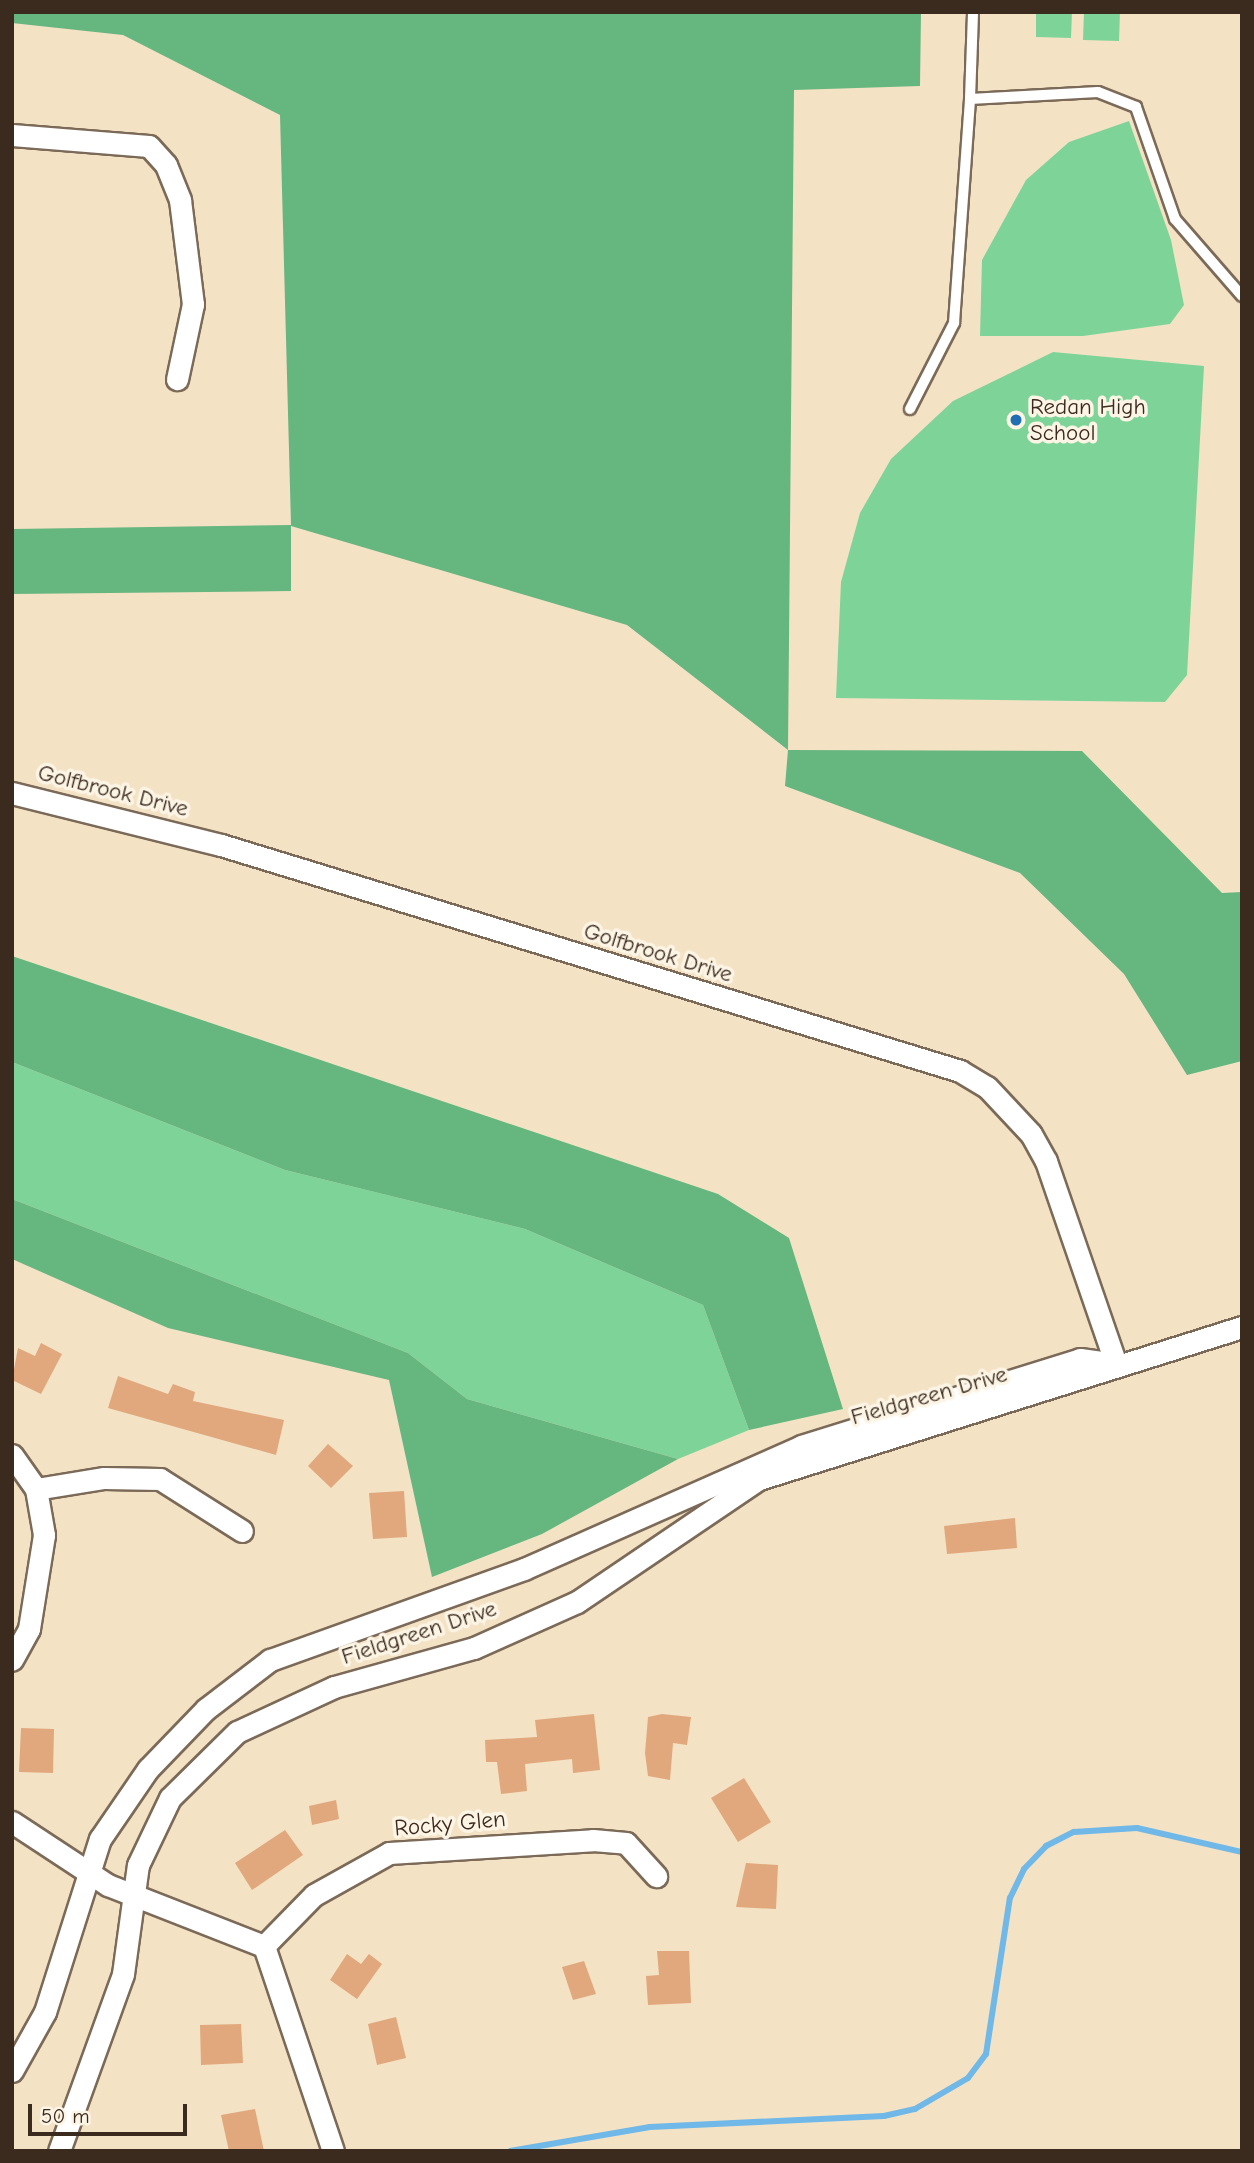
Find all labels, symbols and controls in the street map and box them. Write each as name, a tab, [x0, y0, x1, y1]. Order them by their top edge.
place label: Redan High School	[1030, 393, 1146, 447]
marker: Redan High School	[1008, 412, 1024, 428]
street label: Golfbrook Drive	[35, 759, 191, 823]
street label: Golfbrook Drive	[580, 917, 736, 989]
street label: Fieldgreen Drive	[848, 1361, 1010, 1431]
street label: Fieldgreen Drive	[338, 1595, 500, 1671]
street label: Rocky Glen	[393, 1805, 507, 1843]
scale bar	[32, 2090, 191, 2134]
text: 50 m	[41, 2104, 90, 2128]

